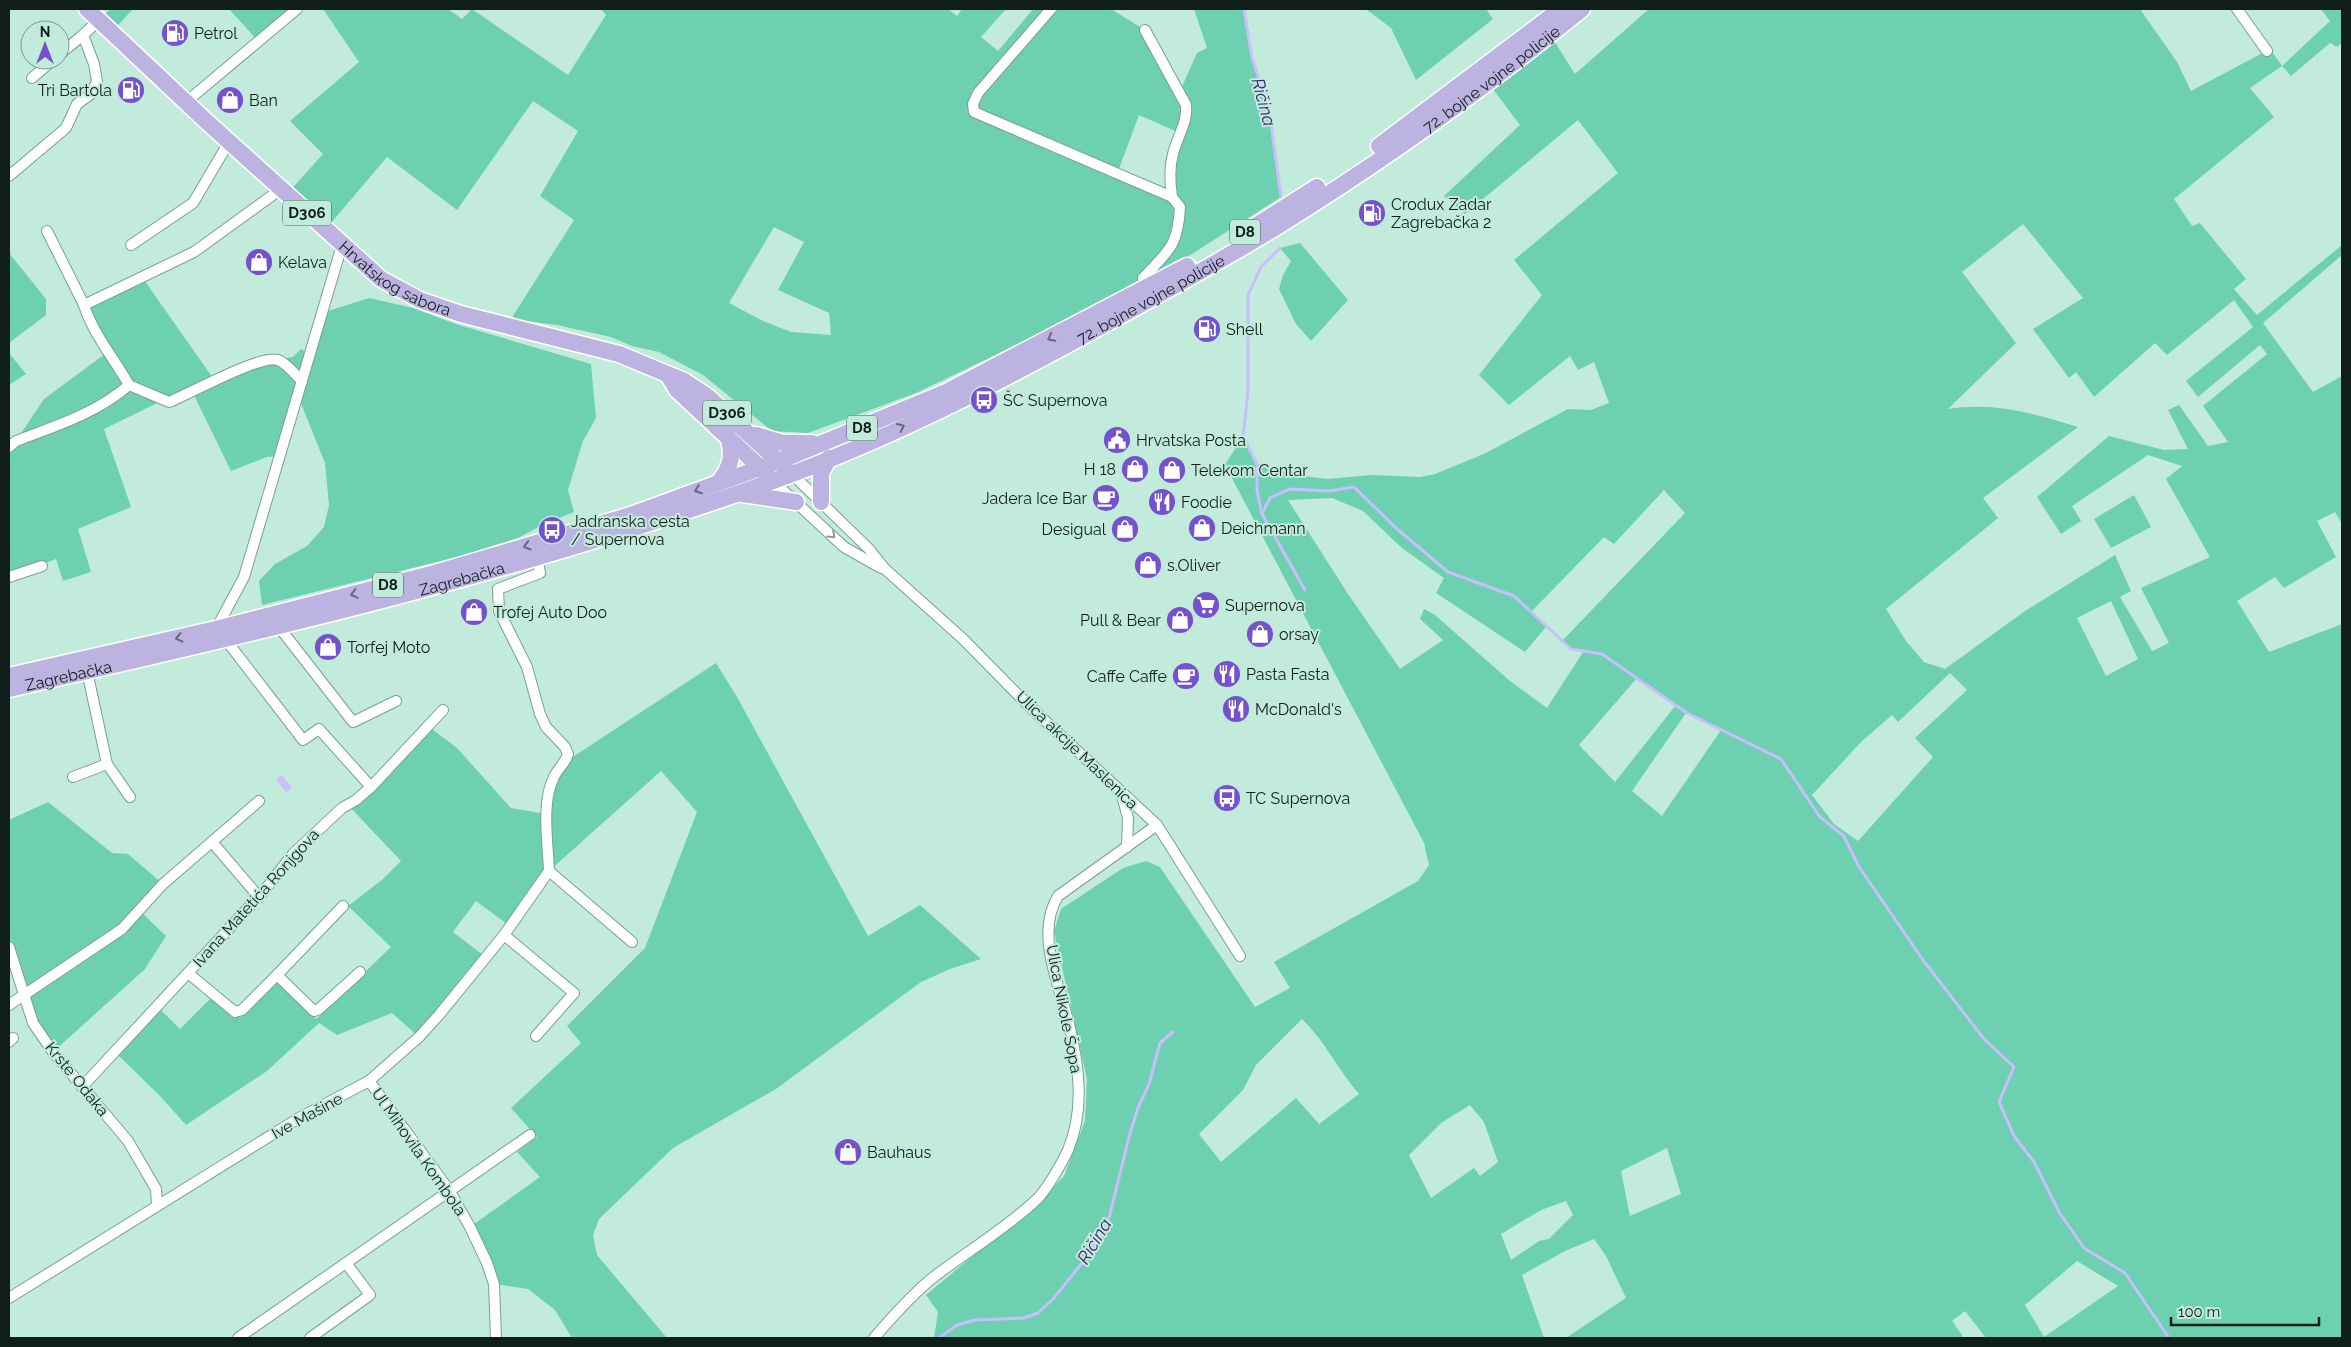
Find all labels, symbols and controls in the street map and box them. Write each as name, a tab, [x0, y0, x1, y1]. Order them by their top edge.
fuel station icon: Petrol	[160, 18, 190, 48]
north arrow	[20, 20, 70, 70]
street label: 72. bojne vojne policije	[1419, 21, 1563, 136]
text: N	[40, 24, 50, 40]
place label: Petrol	[194, 24, 238, 43]
fuel station icon: Tri Bartola	[116, 75, 146, 105]
water label: Ričina	[1247, 76, 1281, 129]
place label: Tri Bartola	[38, 81, 112, 100]
shop icon: Ban	[215, 85, 245, 115]
place label: Ban	[249, 91, 278, 110]
place label: Crodux Zadar Zagrebačka 2	[1391, 195, 1492, 232]
fuel station icon: Crodux Zadar Zagrebačka 2	[1357, 198, 1387, 228]
road number: D306	[283, 200, 331, 226]
road number: D8	[1230, 220, 1260, 244]
street label: Hrvatskog sabora	[335, 237, 454, 319]
shop icon: Kelava	[244, 247, 274, 277]
street label: 72. bojne vojne policije	[1073, 250, 1228, 347]
place label: Kelava	[278, 253, 327, 272]
fuel station icon: Shell	[1192, 314, 1222, 344]
place label: Shell	[1226, 320, 1264, 339]
one-way arrow	[1047, 332, 1056, 342]
bus stop icon: ŠC Supernova	[969, 385, 999, 415]
place label: ŠC Supernova	[1003, 390, 1107, 410]
road number: D306	[703, 400, 751, 426]
road number: D8	[847, 416, 877, 440]
one-way arrow	[896, 423, 905, 434]
public building icon: Hrvatska Posta	[1102, 425, 1132, 455]
place label: Hrvatska Posta	[1136, 431, 1246, 450]
shop icon: H 18	[1120, 454, 1150, 484]
shop icon: Telekom Centar	[1157, 455, 1187, 485]
place label: H 18	[1084, 460, 1116, 479]
place label: Telekom Centar	[1191, 461, 1308, 480]
cafe icon: Jadera Ice Bar	[1091, 483, 1121, 513]
one-way arrow	[695, 484, 703, 494]
restaurant icon: Foodie	[1147, 487, 1177, 517]
place label: Jadera Ice Bar	[982, 489, 1087, 508]
place label: Foodie	[1181, 493, 1232, 512]
place label: Jadranska cesta / Supernova	[571, 512, 690, 549]
shop icon: Deichmann	[1187, 513, 1217, 543]
shop icon: Desigual	[1110, 514, 1140, 544]
bus stop icon: Jadranska cesta / Supernova	[537, 515, 567, 545]
place label: Deichmann	[1221, 519, 1306, 538]
place label: Desigual	[1041, 520, 1107, 539]
one-way arrow	[827, 529, 836, 538]
one-way arrow	[524, 540, 532, 550]
shop icon: s.Oliver	[1133, 550, 1163, 580]
place label: s.Oliver	[1167, 556, 1221, 575]
street label: Zagrebačka	[417, 558, 507, 600]
road number: D8	[373, 572, 403, 598]
one-way arrow	[350, 588, 358, 598]
supermarket icon: Supernova	[1191, 590, 1221, 620]
place label: Supernova	[1225, 596, 1305, 615]
shop icon: Trofej Auto Doo	[459, 597, 489, 627]
place label: Trofej Auto Doo	[493, 603, 607, 622]
shop icon: Pull & Bear	[1165, 605, 1195, 635]
place label: Pull & Bear	[1080, 611, 1161, 630]
shop icon: orsay	[1245, 619, 1275, 649]
place label: orsay	[1279, 625, 1319, 644]
one-way arrow	[175, 632, 184, 642]
shop icon: Torfej Moto	[313, 632, 343, 662]
place label: Torfej Moto	[347, 638, 430, 657]
street label: Zagrebačka	[23, 656, 113, 695]
restaurant icon: Pasta Fasta	[1212, 659, 1242, 689]
cafe icon: Caffe Caffe	[1171, 661, 1201, 691]
place label: Pasta Fasta	[1246, 665, 1329, 684]
place label: Caffe Caffe	[1087, 667, 1167, 686]
street label: Ulica akcije Maslenica	[1012, 687, 1142, 813]
restaurant icon: McDonald's	[1221, 694, 1251, 724]
place label: McDonald's	[1255, 700, 1342, 719]
bus stop icon: TC Supernova	[1212, 783, 1242, 813]
place label: TC Supernova	[1246, 789, 1350, 808]
street label: Ivana Matetića Ronjgova	[189, 825, 323, 971]
street label: Ulica Nikole Šopa	[1042, 943, 1087, 1075]
street label: Krste Odaka	[41, 1038, 113, 1120]
street label: Ul Mihovila Kombola	[368, 1084, 470, 1220]
street label: Ive Mašine	[268, 1089, 346, 1143]
shop icon: Bauhaus	[833, 1137, 863, 1167]
place label: Bauhaus	[867, 1143, 931, 1162]
water label: Ričina	[1072, 1214, 1116, 1267]
scale bar	[2171, 1294, 2318, 1326]
text: 100 m	[2178, 1303, 2220, 1321]

